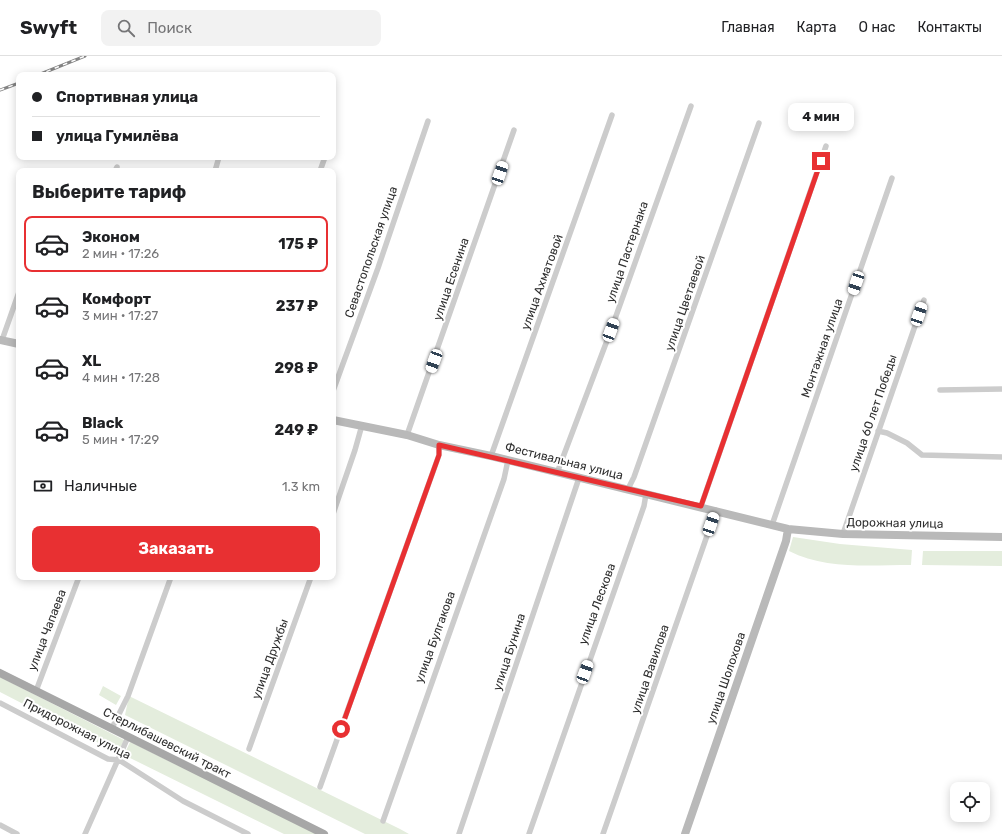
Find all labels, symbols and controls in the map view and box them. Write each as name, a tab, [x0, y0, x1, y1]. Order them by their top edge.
search box	[101, 10, 381, 46]
text: Swyft	[20, 16, 77, 39]
icon: search	[115, 17, 137, 39]
text: Поиск	[147, 19, 192, 37]
text: Главная	[721, 19, 775, 36]
text: Карта	[797, 19, 837, 36]
text: О нас	[859, 19, 895, 36]
text: Контакты	[917, 19, 982, 36]
text: Спортивная улица	[56, 88, 198, 106]
callout: 4 мин	[788, 103, 854, 131]
text: 4 мин	[802, 109, 840, 124]
text: улица Гумилёва	[56, 127, 179, 145]
route end	[812, 152, 830, 170]
car	[490, 160, 510, 186]
text: Выберите тариф	[32, 181, 186, 203]
street label: Севастопольская улица	[342, 184, 400, 320]
street label: улица Пастернака	[603, 199, 651, 305]
icon: car	[34, 226, 70, 262]
text: Эконом	[82, 228, 140, 246]
street label: улица Ахматовой	[518, 232, 566, 332]
text: 175 ₽	[278, 235, 318, 253]
street label: улица Есенина	[430, 236, 472, 322]
text: 2 мин · 17:26	[82, 246, 159, 261]
street label: улица Цветаевой	[662, 253, 708, 353]
car	[846, 270, 866, 296]
icon: car	[34, 288, 70, 324]
text: Комфорт	[82, 290, 151, 308]
text: 237 ₽	[276, 297, 318, 315]
street label: Монтажная улица	[798, 297, 846, 399]
car	[909, 301, 929, 327]
text: 3 мин · 17:27	[82, 308, 158, 323]
car	[601, 317, 621, 343]
car	[424, 348, 444, 374]
icon: car	[34, 350, 70, 386]
text: XL	[82, 352, 101, 370]
street label: улица 60 лет Победы	[846, 353, 900, 473]
text: 298 ₽	[274, 359, 318, 377]
text: 4 мин · 17:28	[82, 370, 160, 385]
icon: car	[34, 412, 70, 448]
text: Black	[82, 414, 123, 432]
text: 249 ₽	[275, 421, 318, 439]
text: 5 мин · 17:29	[82, 432, 159, 447]
street label: Фестивальная улица	[503, 440, 625, 482]
icon: cash	[32, 475, 54, 497]
text: Наличные	[64, 477, 137, 495]
text: 1.3 km	[282, 479, 320, 494]
car	[701, 511, 721, 537]
street label: Дорожная улица	[846, 515, 944, 531]
button: Заказать	[32, 526, 320, 572]
street label: улица Лескова	[576, 561, 618, 647]
street label: улица Чапаева	[25, 587, 69, 673]
street label: улица Булгакова	[412, 589, 458, 685]
street label: улица Бунина	[490, 612, 528, 692]
street label: улица Дружбы	[249, 617, 291, 701]
street label: улица Вавилова	[628, 623, 672, 715]
street label: улица Шолохова	[704, 630, 748, 726]
car	[575, 659, 595, 685]
street label: Придорожная улица	[21, 696, 133, 762]
street label: Стерлибашевский тракт	[101, 705, 233, 781]
route start	[332, 720, 350, 738]
map controls	[950, 782, 990, 822]
button: locate	[950, 782, 990, 822]

